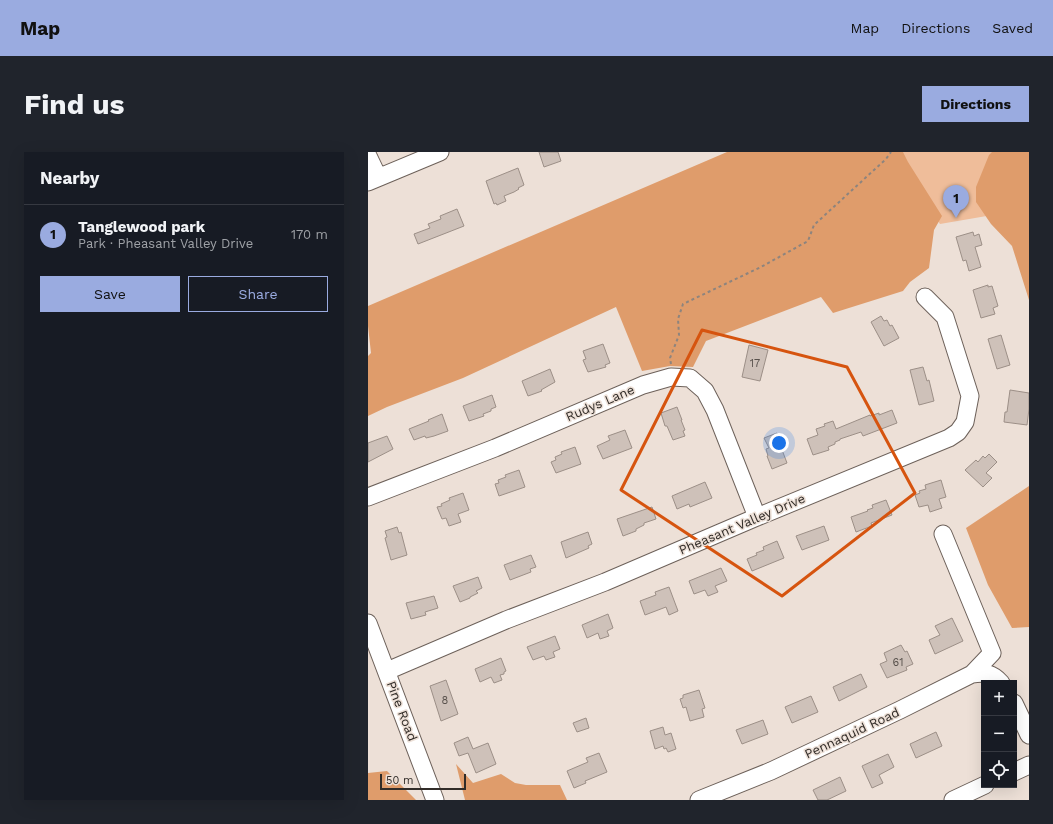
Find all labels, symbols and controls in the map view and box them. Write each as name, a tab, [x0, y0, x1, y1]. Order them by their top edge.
text: Map	[20, 17, 60, 40]
text: Map	[851, 20, 879, 36]
text: Directions	[901, 20, 970, 36]
text: Saved	[992, 20, 1033, 36]
button: Directions	[922, 86, 1029, 122]
text: Find us	[24, 88, 124, 121]
text: Nearby	[40, 168, 99, 188]
pin: 1	[943, 185, 969, 218]
text: Tanglewood park	[78, 218, 205, 236]
text: 1	[50, 227, 56, 242]
text: 170 m	[291, 227, 328, 242]
text: Park · Pheasant Valley Drive	[78, 236, 253, 251]
button: Save	[40, 276, 180, 312]
button: Share	[188, 276, 328, 312]
house number: 17	[750, 357, 760, 370]
street label: Rudys Lane	[563, 382, 637, 424]
your location	[769, 433, 789, 453]
street label: Pheasant Valley Drive	[677, 491, 807, 557]
house number: 61	[893, 656, 903, 669]
street label: Pine Road	[384, 679, 420, 743]
map controls	[981, 680, 1017, 788]
button: +	[981, 680, 1017, 716]
house number: 8	[442, 694, 449, 707]
street label: Pennaquid Road	[802, 704, 902, 762]
button: −	[981, 716, 1017, 752]
button: locate	[981, 752, 1017, 788]
scale bar	[380, 772, 466, 791]
text: 50 m	[386, 774, 413, 787]

